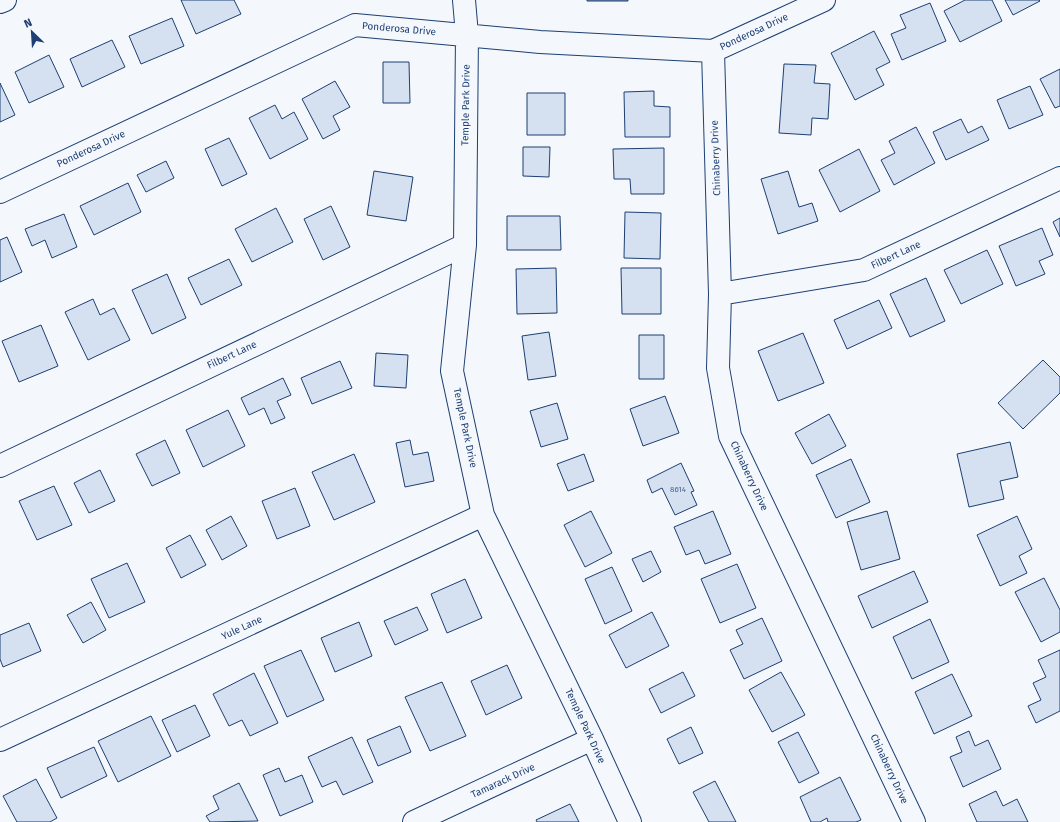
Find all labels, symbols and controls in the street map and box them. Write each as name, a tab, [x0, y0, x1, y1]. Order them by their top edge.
street label: Ponderosa Drive	[718, 11, 790, 53]
north arrow	[12, 12, 52, 52]
text: N	[22, 16, 34, 31]
street label: Ponderosa Drive	[362, 20, 436, 38]
street label: Temple Park Drive	[459, 64, 473, 146]
street label: Chinaberry Drive	[709, 120, 723, 196]
street label: Ponderosa Drive	[55, 128, 127, 170]
street label: Filbert Lane	[869, 238, 923, 272]
street label: Filbert Lane	[205, 338, 259, 372]
street label: Temple Park Drive	[451, 387, 479, 469]
street label: Chinaberry Drive	[728, 439, 770, 513]
house number: 8614	[670, 485, 687, 494]
street label: Yule Lane	[220, 613, 264, 643]
street label: Temple Park Drive	[562, 687, 608, 765]
street label: Chinaberry Drive	[868, 732, 910, 806]
street label: Tamarack Drive	[469, 761, 537, 801]

